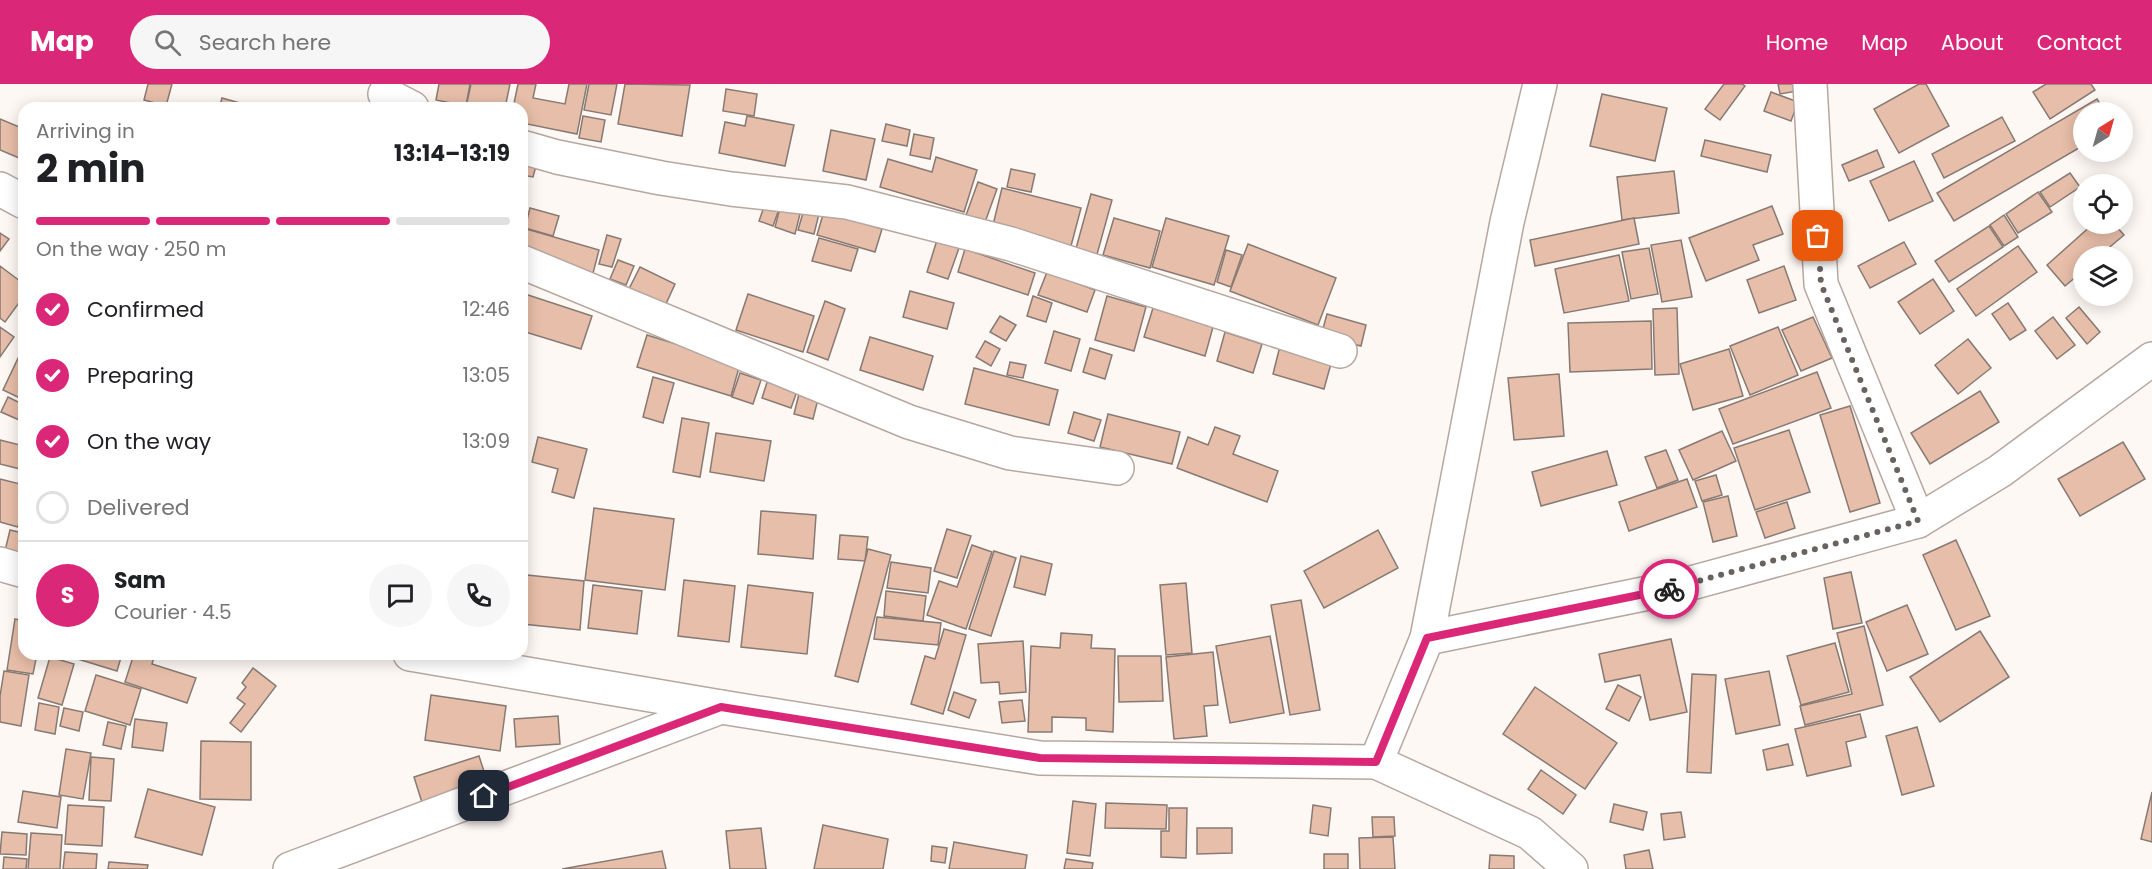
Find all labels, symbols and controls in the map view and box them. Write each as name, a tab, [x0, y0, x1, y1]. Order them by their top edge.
search box	[130, 15, 550, 69]
text: Map	[30, 22, 94, 61]
icon: search	[151, 26, 184, 59]
text: Search here	[199, 27, 331, 58]
text: Home	[1766, 28, 1828, 57]
text: Map	[1861, 28, 1908, 57]
text: About	[1941, 28, 2004, 57]
text: Contact	[2037, 28, 2122, 57]
north arrow	[2073, 102, 2133, 162]
map controls	[2073, 102, 2133, 306]
text: Arriving in	[36, 117, 135, 145]
text: 13:14–13:19	[394, 138, 510, 169]
text: 2 min	[36, 141, 146, 196]
button: locate	[2073, 174, 2133, 234]
pin	[1792, 210, 1843, 261]
icon: bag	[1801, 219, 1834, 252]
text: On the way · 250 m	[36, 235, 226, 263]
button: layers	[2073, 246, 2133, 306]
icon: check	[36, 293, 69, 326]
text: Confirmed	[87, 294, 204, 325]
text: 12:46	[463, 295, 510, 323]
icon: check	[36, 359, 69, 392]
text: Preparing	[87, 360, 194, 391]
text: 13:05	[462, 361, 510, 389]
icon: check	[36, 425, 69, 458]
text: On the way	[87, 426, 211, 457]
text: 13:09	[462, 427, 510, 455]
text: Delivered	[87, 492, 190, 523]
courier	[1639, 559, 1699, 619]
button: chat	[369, 564, 432, 627]
button: phone	[447, 564, 510, 627]
text: Sam	[114, 565, 166, 596]
icon: bike	[1653, 573, 1686, 606]
text: S	[61, 580, 74, 611]
text: Courier · 4.5	[114, 598, 232, 626]
pin	[458, 770, 509, 821]
icon: home	[467, 779, 500, 812]

